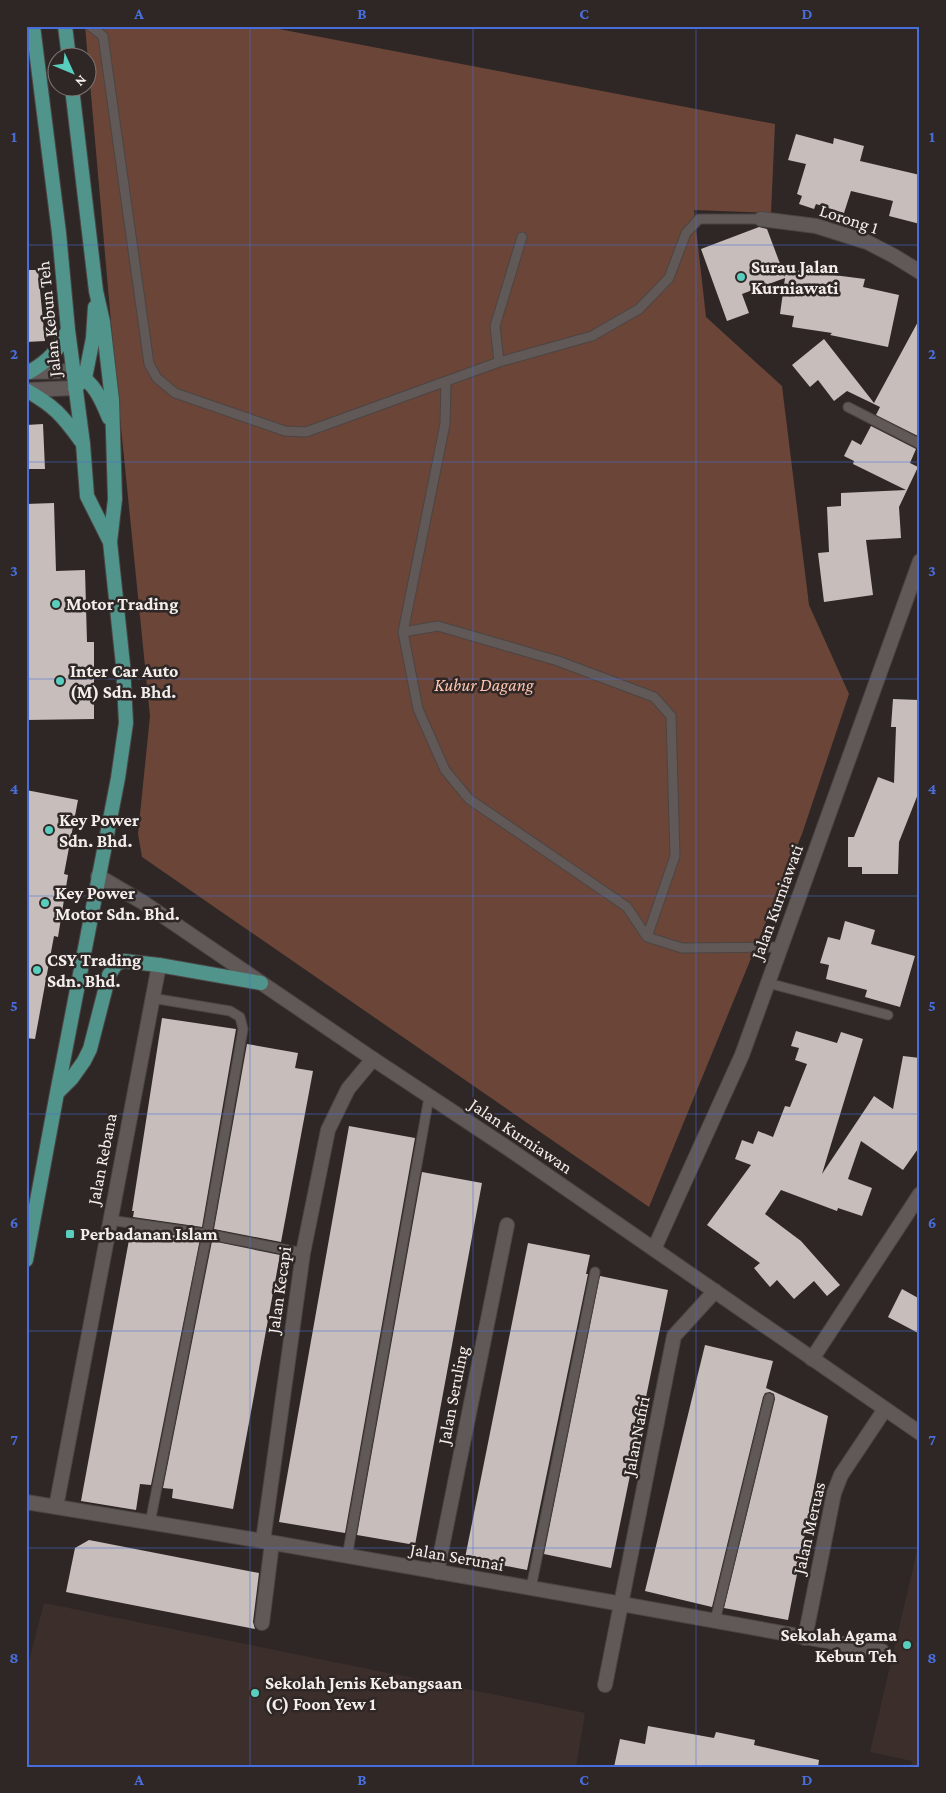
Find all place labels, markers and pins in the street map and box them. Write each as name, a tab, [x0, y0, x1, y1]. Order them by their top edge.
place label: Surau Jalan Kurniawati	[751, 257, 839, 298]
marker: Surau Jalan Kurniawati	[735, 271, 747, 283]
place label: Motor Trading	[66, 594, 178, 614]
marker: Motor Trading	[50, 598, 62, 610]
place label: Inter Car Auto (M) Sdn. Bhd.	[70, 661, 178, 703]
marker: Inter Car Auto (M) Sdn. Bhd.	[54, 675, 66, 687]
place label: Key Power Sdn. Bhd.	[59, 810, 139, 851]
marker: Key Power Sdn. Bhd.	[43, 824, 55, 836]
place label: Key Power Motor Sdn. Bhd.	[55, 883, 180, 924]
marker: Key Power Motor Sdn. Bhd.	[39, 897, 51, 909]
place label: CSY Trading Sdn. Bhd.	[47, 950, 141, 991]
marker: CSY Trading Sdn. Bhd.	[31, 964, 43, 976]
place label: Perbadanan Islam	[80, 1224, 219, 1244]
marker: Perbadanan Islam	[64, 1228, 76, 1240]
place label: Sekolah Agama Kebun Teh	[780, 1625, 898, 1666]
marker: Sekolah Agama Kebun Teh	[901, 1639, 913, 1651]
place label: Sekolah Jenis Kebangsaan (C) Foon Yew 1	[265, 1673, 463, 1715]
marker: Sekolah Jenis Kebangsaan (C) Foon Yew 1	[249, 1687, 261, 1699]

